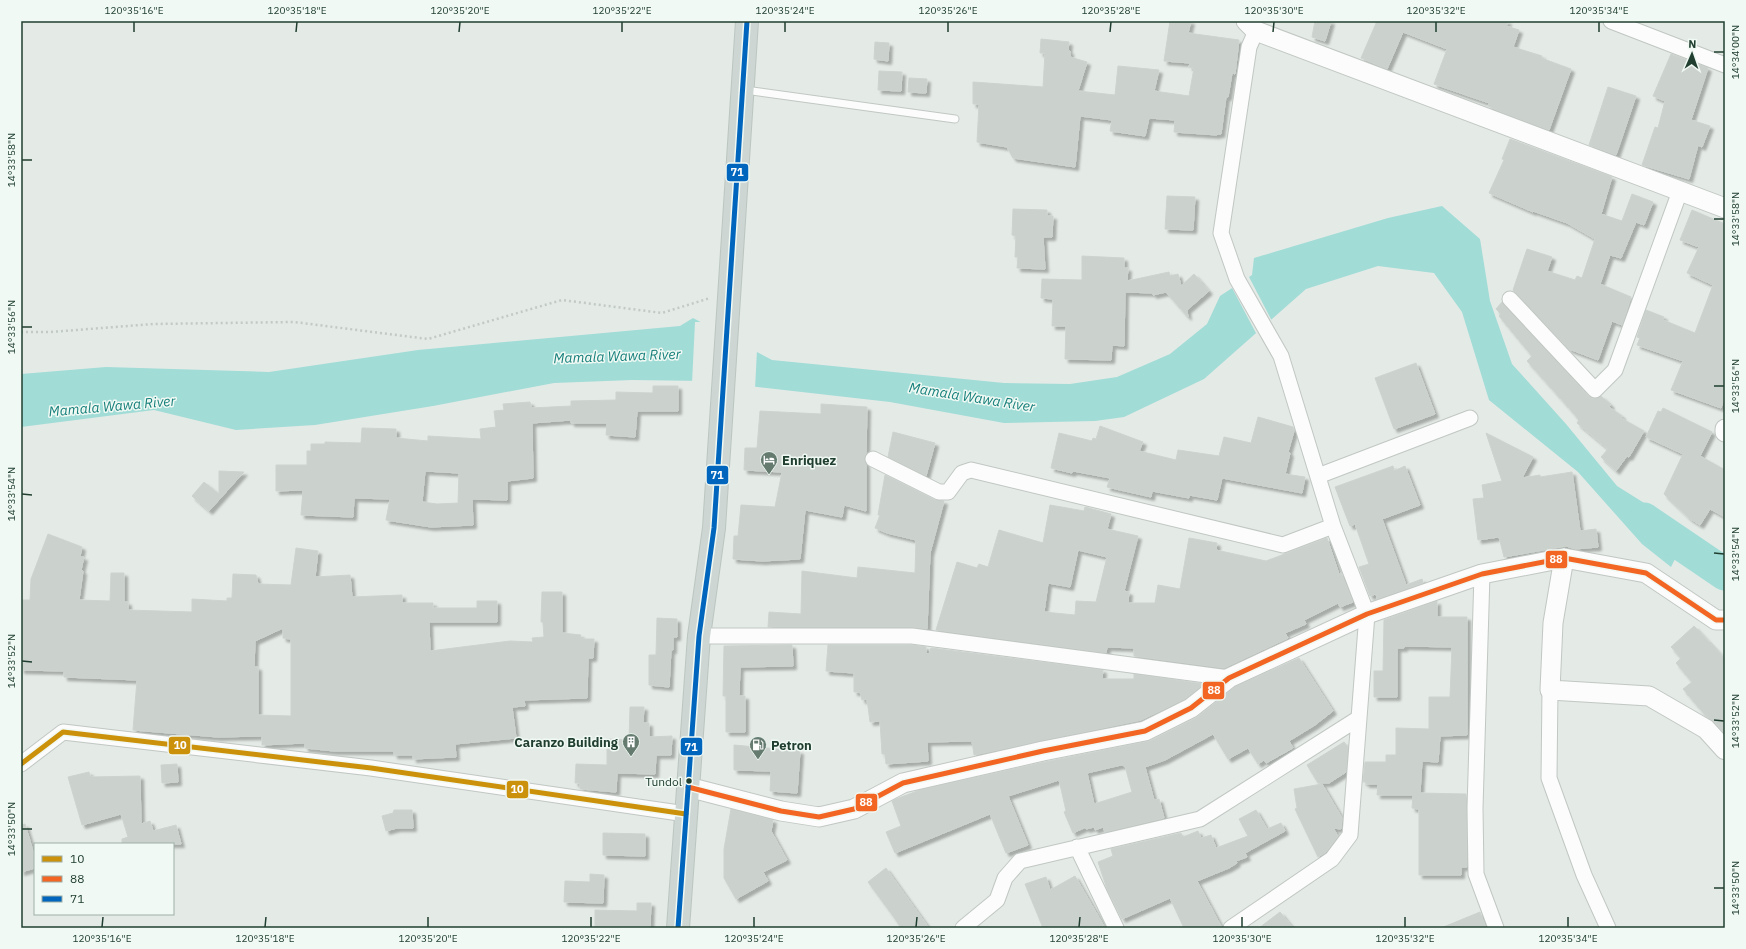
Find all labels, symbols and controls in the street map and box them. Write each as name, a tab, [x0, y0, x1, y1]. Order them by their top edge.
text: 120°35'16"E	[104, 4, 164, 17]
text: 120°35'18"E	[267, 4, 327, 17]
text: 120°35'20"E	[430, 4, 490, 17]
text: 120°35'22"E	[592, 4, 652, 17]
text: 120°35'24"E	[755, 4, 815, 17]
text: 120°35'26"E	[918, 4, 978, 17]
text: 120°35'28"E	[1081, 4, 1141, 17]
text: 120°35'30"E	[1244, 4, 1304, 17]
text: 120°35'32"E	[1406, 4, 1466, 17]
text: 120°35'34"E	[1569, 4, 1629, 17]
text: 14°34'00"N	[1729, 25, 1742, 79]
north arrow	[1672, 34, 1712, 74]
text: N	[1688, 37, 1697, 51]
text: 14°33'58"N	[5, 133, 18, 187]
line badge: 71	[726, 163, 749, 182]
text: 71	[730, 165, 744, 179]
text: 14°33'58"N	[1729, 192, 1742, 246]
text: 14°33'56"N	[5, 300, 18, 354]
water label: Mamala Wawa River	[553, 345, 682, 367]
text: 14°33'56"N	[1729, 359, 1742, 413]
water label: Mamala Wawa River	[908, 378, 1037, 416]
water label: Mamala Wawa River	[48, 391, 177, 421]
hotel icon: Enriquez	[759, 450, 779, 475]
place label: Enriquez	[782, 452, 837, 469]
line badge: 71	[706, 465, 729, 485]
text: 14°33'54"N	[5, 467, 18, 521]
text: 71	[710, 468, 724, 482]
text: 14°33'54"N	[1729, 527, 1742, 581]
line badge: 88	[1545, 550, 1568, 569]
text: 88	[1549, 552, 1563, 566]
text: 14°33'52"N	[5, 634, 18, 688]
line badge: 88	[1202, 681, 1225, 700]
text: 88	[1207, 683, 1221, 697]
text: 14°33'52"N	[1729, 694, 1742, 748]
building icon: Caranzo Building	[621, 732, 641, 757]
place label: Caranzo Building	[514, 734, 619, 751]
fuel station icon: Petron	[748, 735, 768, 760]
line badge: 10	[168, 736, 191, 755]
line badge: 71	[680, 737, 703, 756]
place label: Petron	[771, 737, 812, 754]
text: 10	[173, 738, 187, 752]
text: 71	[684, 740, 698, 754]
place label: Tundol	[645, 774, 682, 789]
marker: Tundol	[684, 776, 694, 786]
line badge: 10	[506, 780, 529, 799]
text: 10	[510, 782, 524, 796]
line badge: 88	[855, 793, 878, 812]
text: 88	[859, 795, 873, 809]
text: 14°33'50"N	[5, 802, 18, 856]
legend	[34, 843, 174, 915]
text: 10	[70, 851, 84, 866]
text: 14°33'50"N	[1729, 861, 1742, 915]
text: 88	[70, 871, 84, 886]
text: 71	[70, 891, 84, 906]
text: 120°35'16"E	[72, 932, 132, 945]
text: 120°35'18"E	[235, 932, 295, 945]
text: 120°35'20"E	[398, 932, 458, 945]
text: 120°35'22"E	[561, 932, 621, 945]
text: 120°35'24"E	[724, 932, 784, 945]
text: 120°35'26"E	[886, 932, 946, 945]
text: 120°35'28"E	[1049, 932, 1109, 945]
text: 120°35'30"E	[1212, 932, 1272, 945]
text: 120°35'32"E	[1375, 932, 1435, 945]
text: 120°35'34"E	[1538, 932, 1598, 945]

